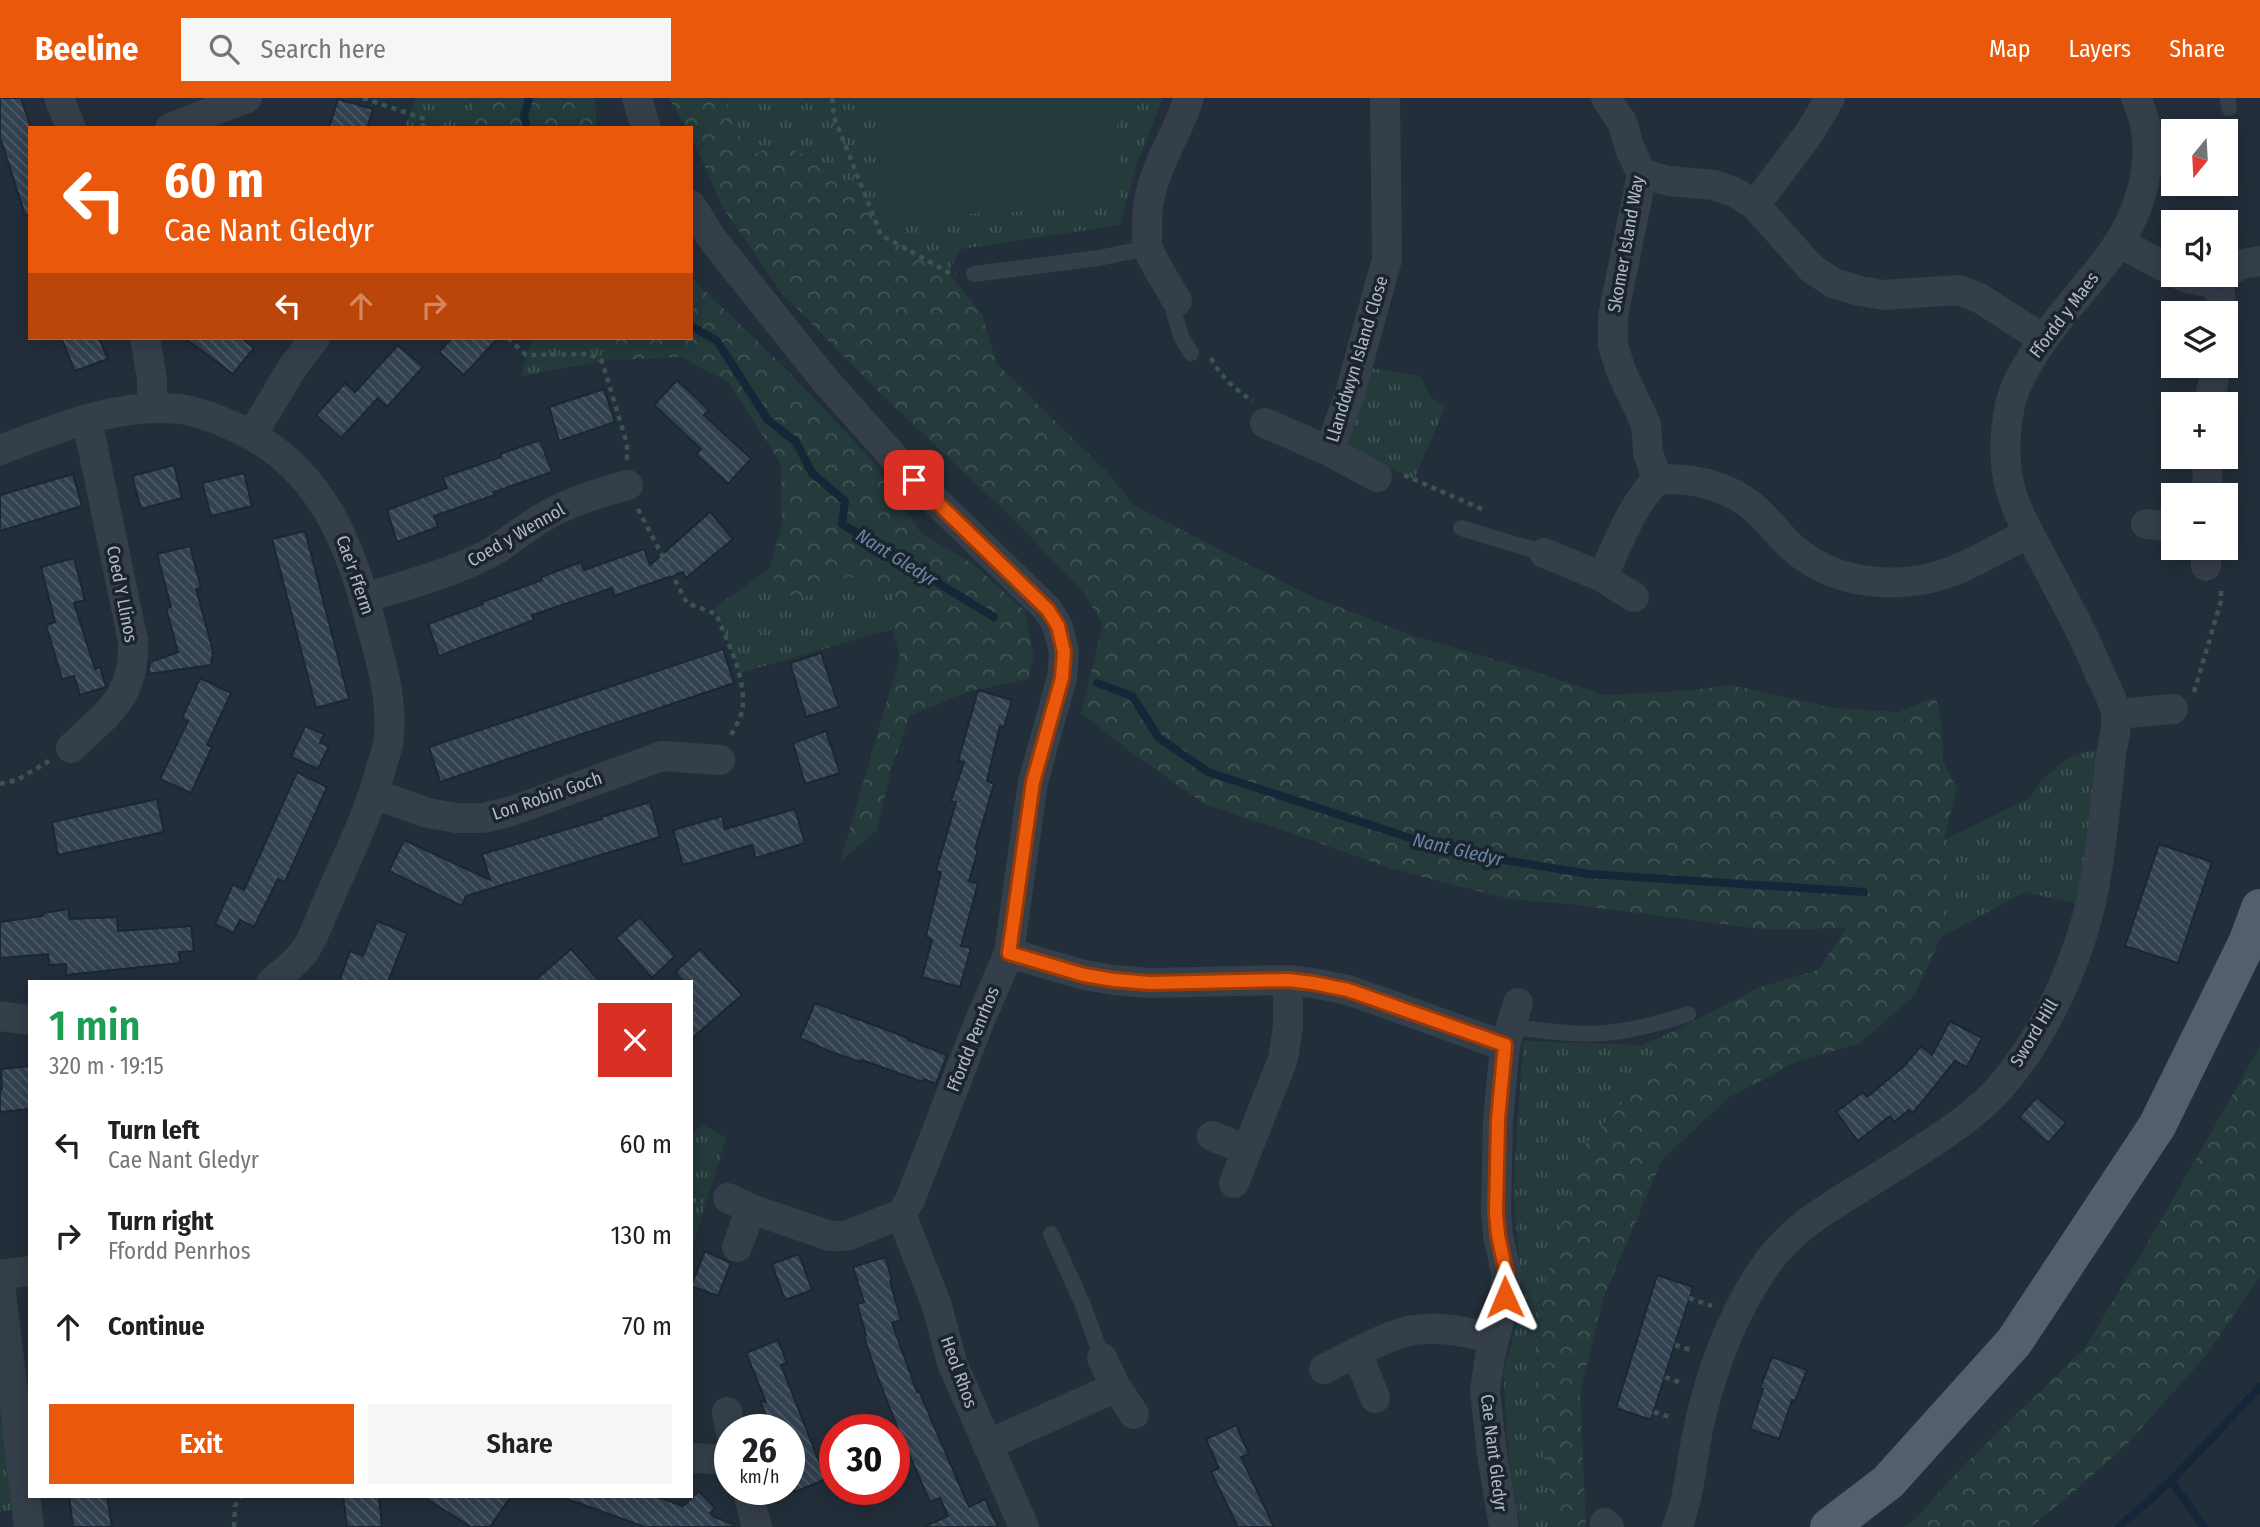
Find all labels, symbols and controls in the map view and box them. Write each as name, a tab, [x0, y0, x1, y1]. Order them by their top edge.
search box	[181, 18, 671, 81]
text: Beeline	[35, 29, 139, 69]
icon: search	[205, 30, 243, 68]
text: Search here	[261, 34, 386, 65]
text: Map	[1989, 35, 2031, 63]
text: Layers	[2069, 35, 2131, 63]
text: Share	[2169, 35, 2225, 63]
north arrow	[2161, 119, 2238, 196]
map controls	[2161, 119, 2238, 560]
text: 60 m	[164, 151, 264, 210]
icon: left	[49, 154, 140, 245]
street label: Skomer Island Way	[1603, 174, 1649, 314]
button: sound	[2161, 210, 2238, 287]
text: Cae Nant Gledyr	[164, 211, 374, 249]
street label: Ffordd y Maes	[2025, 267, 2104, 362]
street label: Llanddwyn Island Close	[1321, 273, 1393, 445]
icon: left	[269, 287, 307, 325]
icon: ahead	[342, 287, 380, 325]
icon: right	[415, 287, 453, 325]
button: layers	[2161, 301, 2238, 378]
button: +	[2161, 392, 2238, 469]
pin	[884, 450, 944, 510]
icon: arrive	[895, 461, 933, 499]
button: −	[2161, 483, 2238, 560]
street label: Coed y Wennol	[463, 498, 569, 572]
water label: Nant Gledyr	[852, 523, 943, 592]
street label: Cae'r Fferm	[331, 533, 379, 617]
street label: Coed Y Llinos	[102, 544, 142, 644]
street label: Lon Robin Goch	[489, 767, 605, 825]
water label: Nant Gledyr	[1411, 828, 1507, 871]
street label: Ffordd Penrhos	[942, 983, 1004, 1095]
street label: Sword Hill	[2005, 995, 2063, 1071]
text: 1 min	[49, 1001, 140, 1051]
button: close	[598, 1003, 672, 1077]
text: 320 m · 19:15	[49, 1052, 164, 1080]
text: Turn left	[108, 1115, 200, 1146]
icon: left	[49, 1126, 87, 1164]
text: 60 m	[619, 1129, 672, 1160]
text: Cae Nant Gledyr	[108, 1146, 259, 1174]
text: Turn right	[108, 1206, 214, 1237]
icon: right	[49, 1217, 87, 1255]
text: 130 m	[610, 1220, 672, 1251]
text: Ffordd Penrhos	[108, 1237, 250, 1265]
position arrow	[1468, 1260, 1542, 1334]
icon: ahead	[49, 1308, 87, 1346]
text: Continue	[108, 1311, 205, 1342]
text: 70 m	[622, 1311, 672, 1342]
street label: Heol Rhos	[936, 1333, 982, 1411]
street label: Cae Nant Gledyr	[1476, 1393, 1512, 1514]
button: Exit	[49, 1404, 354, 1484]
button: Share	[368, 1404, 672, 1484]
speed limit sign: 30	[819, 1414, 910, 1505]
text: 26	[742, 1429, 777, 1471]
text: km/h	[739, 1466, 780, 1488]

